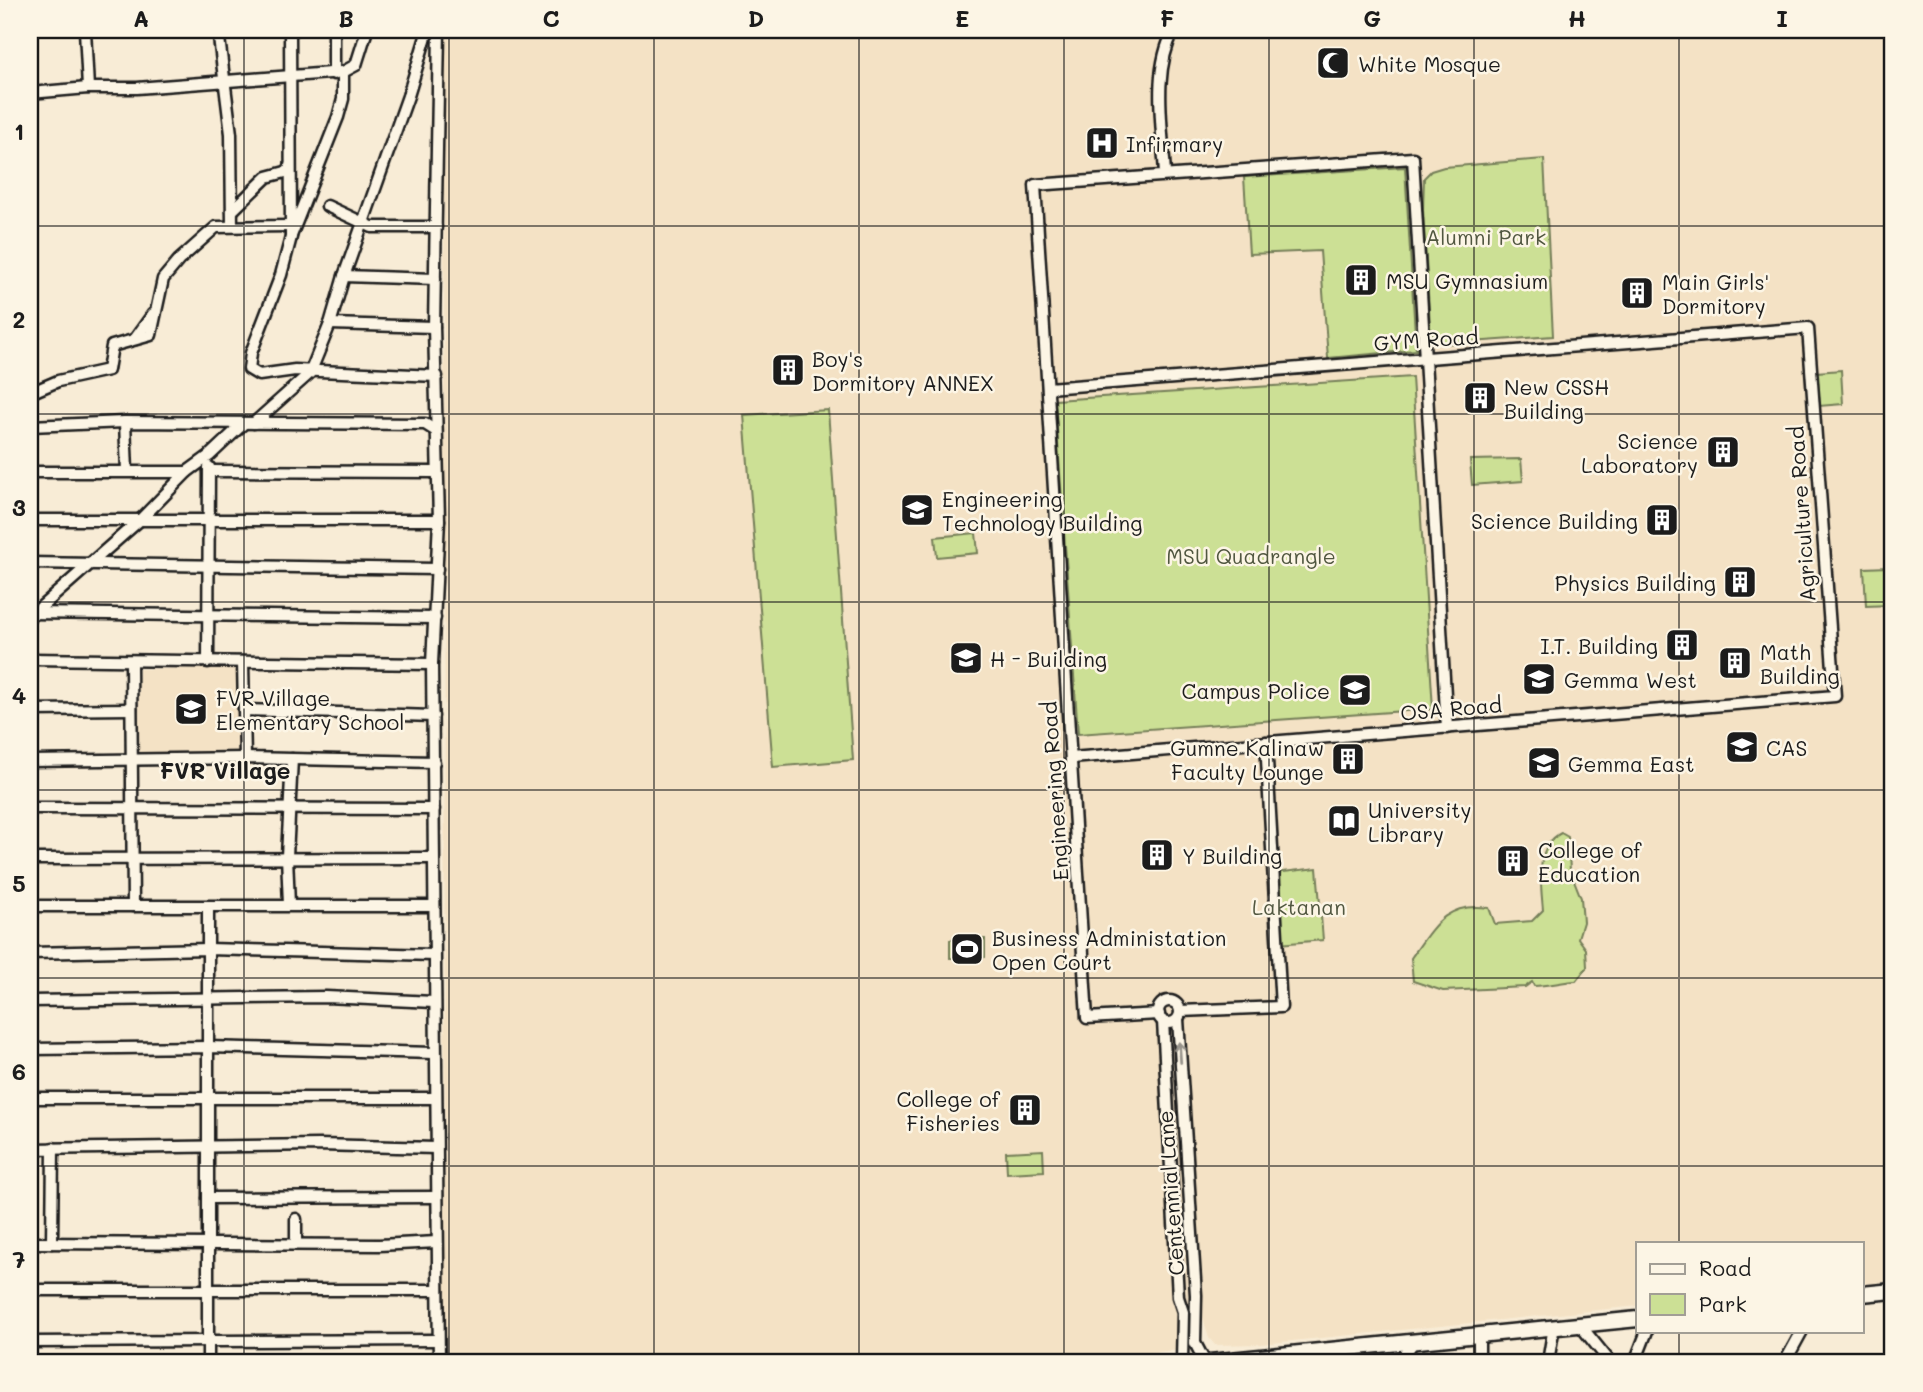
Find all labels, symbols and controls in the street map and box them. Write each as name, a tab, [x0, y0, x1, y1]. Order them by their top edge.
text: A	[133, 3, 149, 33]
text: B	[338, 3, 354, 33]
text: C	[542, 3, 560, 33]
text: D	[748, 3, 764, 33]
text: E	[955, 3, 969, 33]
text: F	[1160, 3, 1174, 33]
text: G	[1363, 3, 1381, 33]
text: H	[1568, 3, 1586, 33]
text: I	[1776, 3, 1788, 33]
mosque icon: White Mosque	[1314, 44, 1352, 82]
place label: White Mosque	[1358, 50, 1501, 77]
text: 1	[14, 116, 24, 146]
hospital icon: Infirmary	[1083, 124, 1121, 162]
place label: Infirmary	[1126, 130, 1223, 157]
park label: Alumni Park	[1426, 223, 1546, 250]
building icon: MSU Gymnasium	[1342, 261, 1380, 299]
place label: MSU Gymnasium	[1386, 267, 1548, 294]
place label: Main Girls' Dormitory	[1662, 268, 1769, 319]
building icon: Main Girls' Dormitory	[1618, 274, 1656, 312]
text: 2	[13, 304, 25, 334]
street label: GYM Road	[1373, 322, 1479, 356]
place label: Boy's Dormitory ANNEX	[812, 345, 994, 396]
building icon: Boy's Dormitory ANNEX	[769, 351, 807, 389]
place label: New CSSH Building	[1504, 373, 1609, 424]
building icon: New CSSH Building	[1461, 379, 1499, 417]
street label: Agriculture Road	[1781, 425, 1821, 603]
place label: Science Laboratory	[1581, 427, 1698, 478]
building icon: Science Laboratory	[1704, 433, 1742, 471]
place label: Engineering Technology Building	[942, 485, 1142, 536]
school or university icon: Engineering Technology Building	[898, 491, 936, 529]
text: 3	[12, 492, 26, 522]
building icon: Science Building	[1643, 501, 1681, 539]
place label: Science Building	[1471, 507, 1638, 534]
park label: MSU Quadrangle	[1166, 542, 1336, 569]
building icon: Physics Building	[1721, 563, 1759, 601]
place label: Physics Building	[1555, 569, 1716, 596]
building icon: I.T. Building	[1663, 626, 1701, 664]
place label: I.T. Building	[1540, 632, 1658, 659]
place label: Math Building	[1760, 638, 1840, 689]
school or university icon: H - Building	[947, 639, 985, 677]
building icon: Math Building	[1716, 644, 1754, 682]
place label: H - Building	[990, 645, 1107, 672]
school or university icon: Gemma West	[1520, 660, 1558, 698]
place label: Gemma West	[1564, 666, 1697, 693]
school or university icon: Campus Police	[1336, 671, 1374, 709]
place label: Campus Police	[1181, 677, 1330, 704]
text: 4	[12, 680, 26, 710]
place label: FVR Village Elementary School	[216, 684, 404, 735]
school or university icon: FVR Village Elementary School	[172, 690, 210, 728]
street label: OSA Road	[1399, 690, 1503, 726]
street label: Engineering Road	[1034, 700, 1074, 882]
school or university icon: CAS	[1723, 728, 1761, 766]
place label: Gumne Kalinaw Faculty Lounge	[1170, 734, 1324, 785]
place label: CAS	[1766, 734, 1807, 761]
building icon: Gumne Kalinaw Faculty Lounge	[1329, 740, 1367, 778]
school or university icon: Gemma East	[1525, 744, 1563, 782]
place label: Gemma East	[1568, 750, 1694, 777]
district label: FVR Village	[159, 755, 291, 785]
place label: University Library	[1368, 796, 1472, 847]
library icon: University Library	[1325, 802, 1363, 840]
building icon: Y Building	[1138, 836, 1176, 874]
place label: College of Education	[1538, 836, 1642, 887]
place label: Y Building	[1182, 842, 1282, 869]
building icon: College of Education	[1494, 842, 1532, 880]
text: 5	[12, 868, 26, 898]
park label: Laktanan	[1252, 893, 1346, 920]
place label: Business Administation Open Court	[992, 924, 1226, 975]
sports icon: Business Administation Open Court	[948, 930, 986, 968]
one-way arrow	[1173, 1041, 1186, 1064]
text: 6	[12, 1056, 26, 1086]
place label: College of Fisheries	[896, 1085, 1001, 1136]
building icon: College of Fisheries	[1006, 1091, 1044, 1129]
street label: Centennial Lane	[1151, 1110, 1189, 1276]
legend	[1636, 1242, 1864, 1332]
text: 7	[13, 1244, 26, 1274]
text: Road	[1699, 1254, 1751, 1281]
text: Park	[1699, 1290, 1747, 1317]

